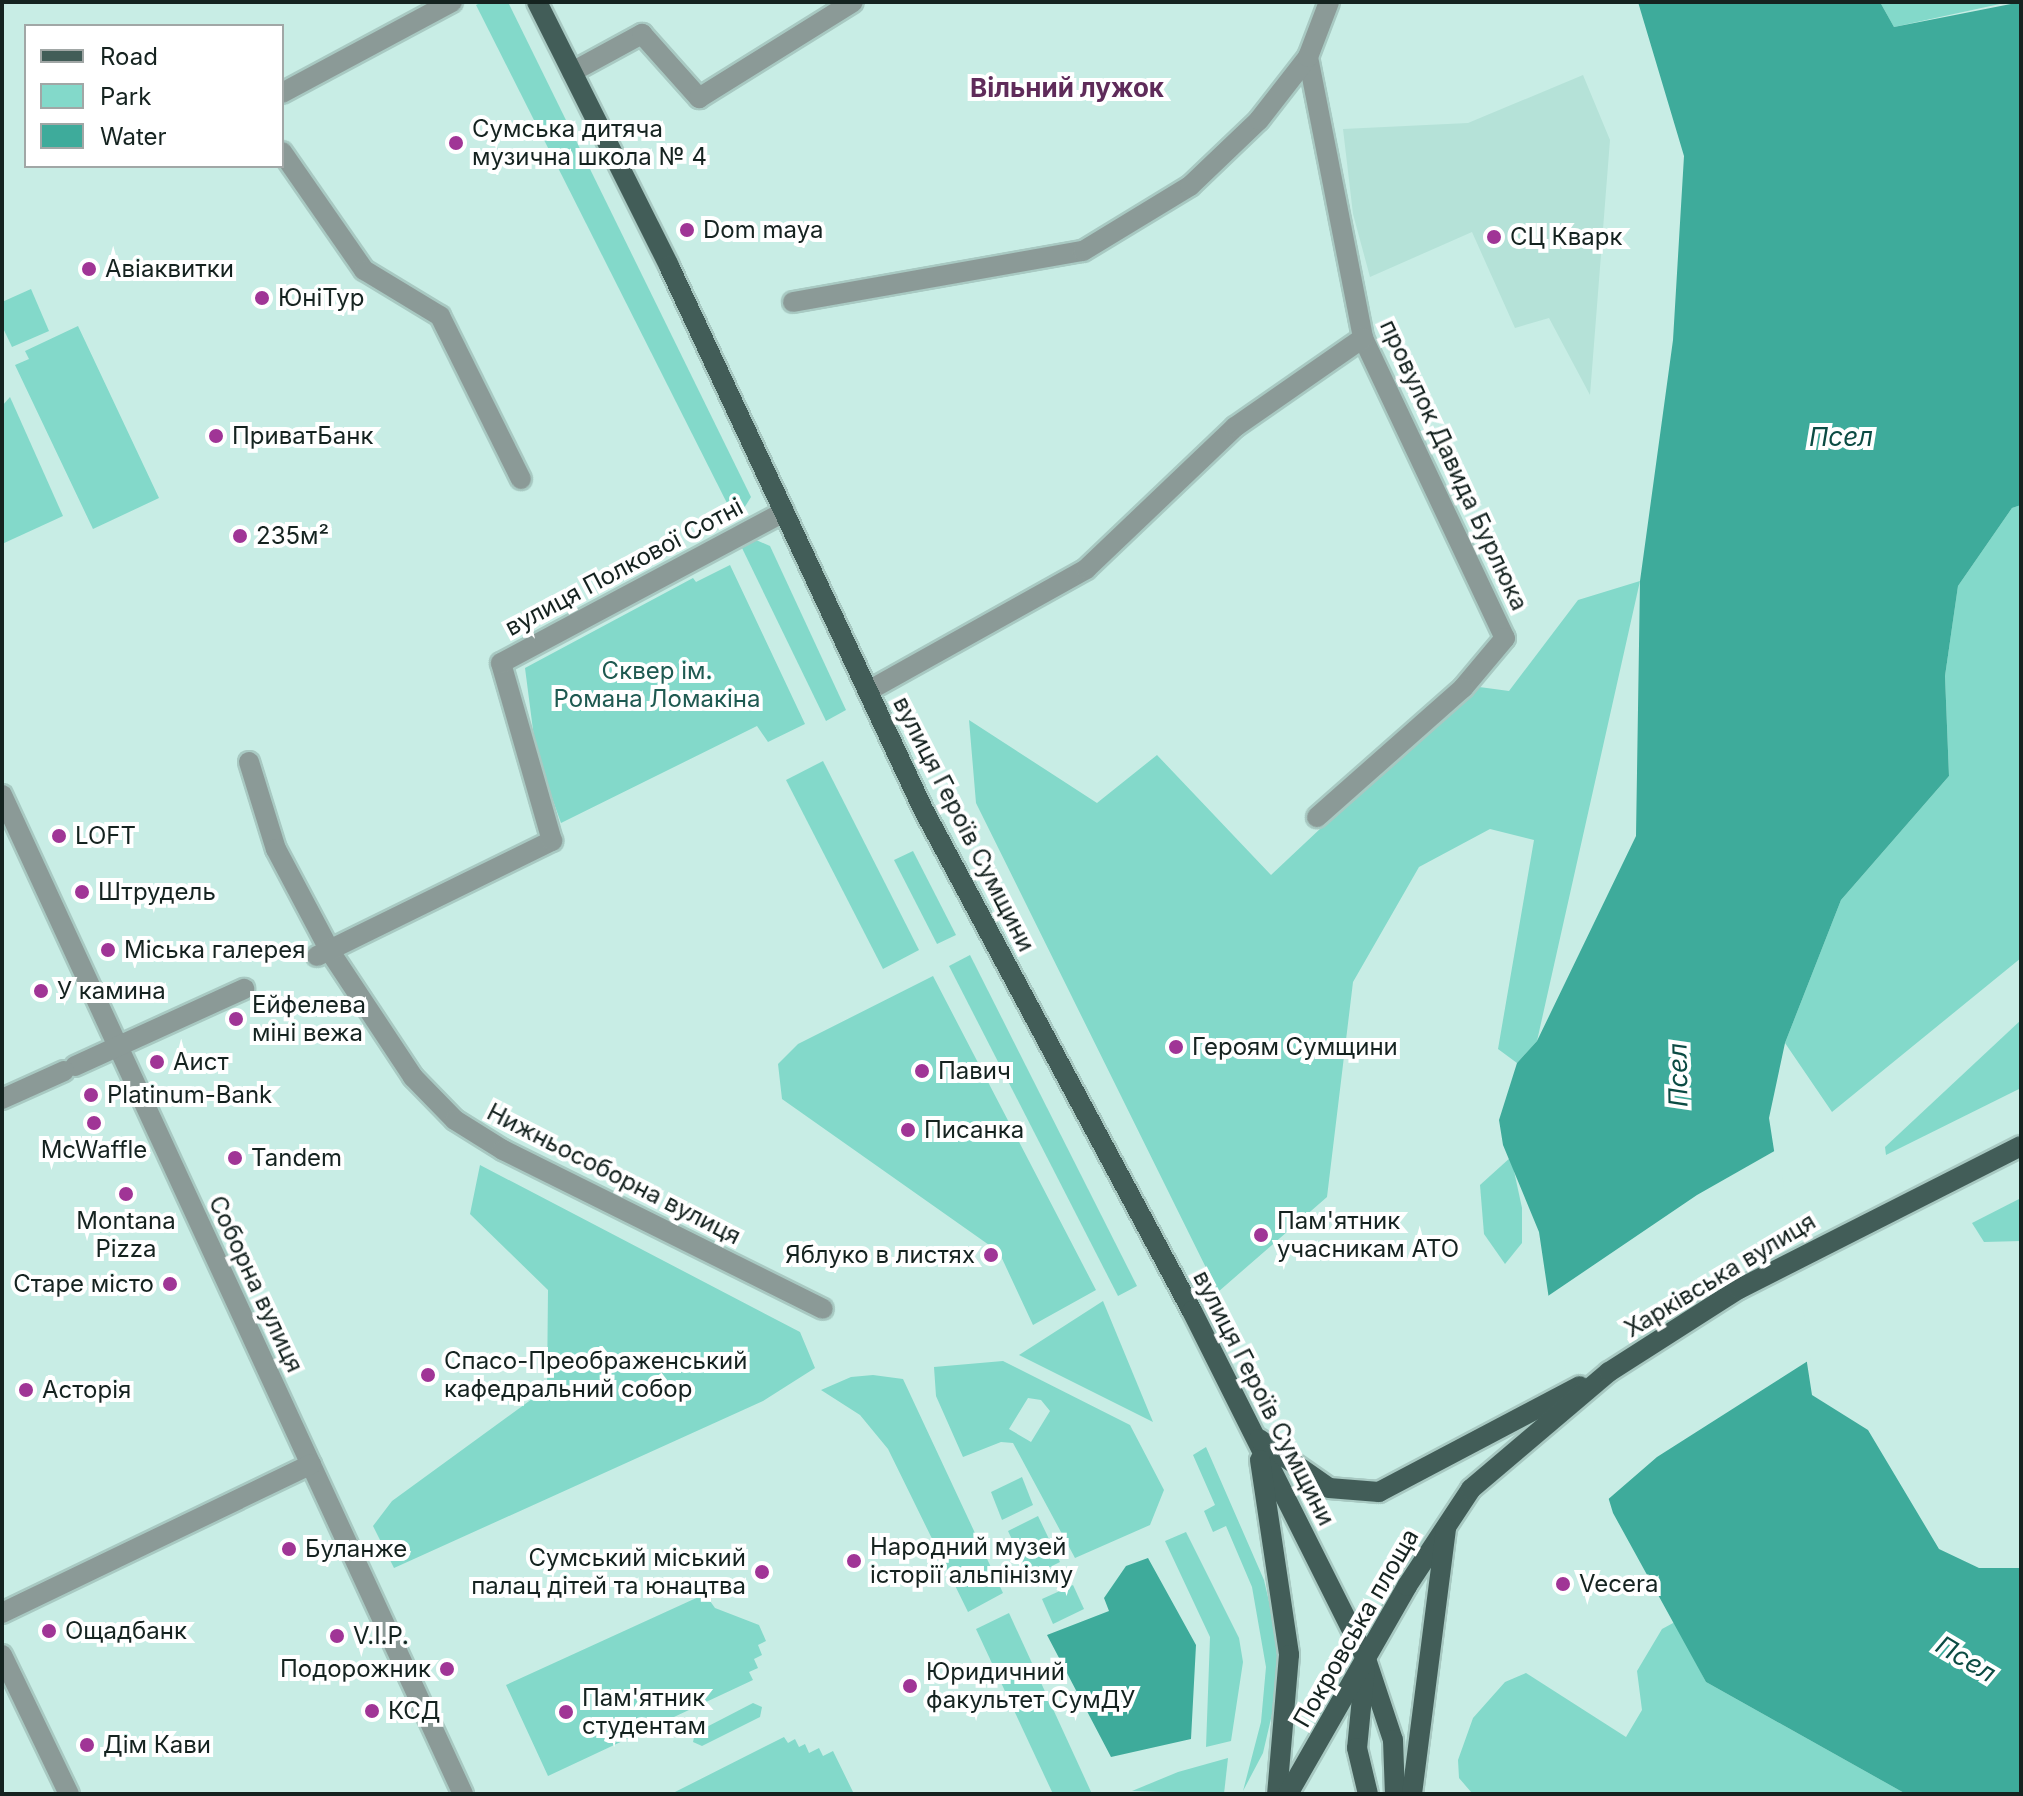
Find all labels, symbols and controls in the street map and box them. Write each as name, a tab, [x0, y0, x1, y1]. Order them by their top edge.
legend	[24, 24, 284, 168]
text: Road	[100, 42, 158, 71]
district label: Вільний лужок	[970, 72, 1164, 104]
text: Park	[100, 82, 151, 111]
place label: Сумська дитяча музична школа № 4	[472, 115, 707, 171]
text: Water	[100, 122, 167, 151]
marker: Сумська дитяча музична школа № 4	[447, 134, 465, 152]
place label: Dom maya	[703, 216, 823, 244]
marker: Dom maya	[678, 221, 696, 239]
place label: СЦ Кварк	[1510, 223, 1622, 251]
marker: СЦ Кварк	[1485, 228, 1503, 246]
place label: Авіаквитки	[105, 255, 234, 283]
marker: Авіаквитки	[80, 260, 98, 278]
place label: ЮніТур	[278, 284, 365, 312]
marker: ЮніТур	[253, 289, 271, 307]
street label: провулок Давида Бурлюка	[1374, 315, 1534, 615]
water label: Псел	[1809, 421, 1873, 453]
place label: ПриватБанк	[232, 422, 373, 450]
marker: ПриватБанк	[207, 427, 225, 445]
street label: вулиця Полкової Сотні	[500, 492, 748, 642]
place label: 235м²	[256, 522, 329, 550]
marker: 235м²	[231, 527, 249, 545]
park label: Сквер ім. Романа Ломакіна	[554, 657, 760, 713]
street label: вулиця Героїв Сумщини	[887, 692, 1041, 956]
place label: LOFT	[75, 822, 136, 850]
marker: LOFT	[50, 827, 68, 845]
place label: Штрудель	[98, 878, 216, 906]
marker: Штрудель	[73, 883, 91, 901]
place label: Міська галерея	[124, 936, 306, 964]
marker: Міська галерея	[99, 941, 117, 959]
place label: У камина	[57, 977, 166, 1005]
marker: У камина	[32, 982, 50, 1000]
place label: Ейфелева міні вежа	[252, 991, 366, 1047]
marker: Ейфелева міні вежа	[227, 1010, 245, 1028]
place label: Героям Сумщини	[1192, 1033, 1398, 1061]
marker: Героям Сумщини	[1167, 1038, 1185, 1056]
water label: Псел	[1662, 1043, 1694, 1107]
place label: Аист	[173, 1048, 229, 1076]
marker: Аист	[148, 1053, 166, 1071]
place label: Павич	[938, 1057, 1011, 1085]
marker: Павич	[913, 1062, 931, 1080]
place label: Platinum-Bank	[107, 1081, 272, 1109]
marker: Platinum-Bank	[82, 1086, 100, 1104]
street label: Нижньособорна вулиця	[482, 1097, 746, 1251]
marker: McWaffle	[85, 1114, 103, 1132]
place label: Писанка	[924, 1116, 1024, 1144]
marker: Писанка	[899, 1121, 917, 1139]
place label: McWaffle	[41, 1136, 147, 1164]
place label: Tandem	[251, 1144, 342, 1172]
marker: Tandem	[226, 1149, 244, 1167]
marker: Montana Pizza	[117, 1185, 135, 1203]
street label: Соборна вулиця	[203, 1191, 309, 1377]
place label: Montana Pizza	[76, 1207, 176, 1263]
place label: Пам'ятник учасникам АТО	[1277, 1207, 1459, 1263]
street label: Харківська вулиця	[1619, 1207, 1821, 1343]
marker: Пам'ятник учасникам АТО	[1252, 1226, 1270, 1244]
place label: Яблуко в листях	[785, 1241, 975, 1269]
marker: Яблуко в листях	[982, 1246, 1000, 1264]
street label: вулиця Героїв Сумщини	[1187, 1266, 1341, 1530]
place label: Старе місто	[13, 1270, 154, 1298]
marker: Старе місто	[161, 1275, 179, 1293]
place label: Спасо-Преображенський кафедральний собор	[444, 1347, 747, 1403]
marker: Спасо-Преображенський кафедральний собор	[419, 1366, 437, 1384]
place label: Асторія	[42, 1376, 131, 1404]
marker: Асторія	[17, 1381, 35, 1399]
street label: Покровська площа	[1287, 1524, 1425, 1732]
place label: Народний музей історії альпінізму	[870, 1533, 1073, 1589]
place label: Буланже	[305, 1535, 407, 1563]
marker: Буланже	[280, 1540, 298, 1558]
place label: Сумський міський палац дітей та юнацтва	[471, 1544, 746, 1600]
marker: Народний музей історії альпінізму	[845, 1552, 863, 1570]
marker: Сумський міський палац дітей та юнацтва	[753, 1563, 771, 1581]
place label: Vecera	[1579, 1570, 1659, 1598]
marker: Vecera	[1554, 1575, 1572, 1593]
place label: Ощадбанк	[65, 1617, 187, 1645]
marker: Ощадбанк	[40, 1622, 58, 1640]
place label: V.I.P.	[353, 1622, 409, 1650]
marker: V.I.P.	[328, 1627, 346, 1645]
water label: Псел	[1930, 1629, 2002, 1689]
place label: Подорожник	[280, 1655, 431, 1683]
place label: Юридичний факультет СумДУ	[926, 1658, 1135, 1714]
marker: Подорожник	[438, 1660, 456, 1678]
marker: Юридичний факультет СумДУ	[901, 1677, 919, 1695]
place label: Пам'ятник студентам	[582, 1684, 706, 1740]
place label: КСД	[388, 1697, 441, 1725]
marker: КСД	[363, 1702, 381, 1720]
marker: Пам'ятник студентам	[557, 1703, 575, 1721]
place label: Дім Кави	[103, 1731, 211, 1759]
marker: Дім Кави	[78, 1736, 96, 1754]

